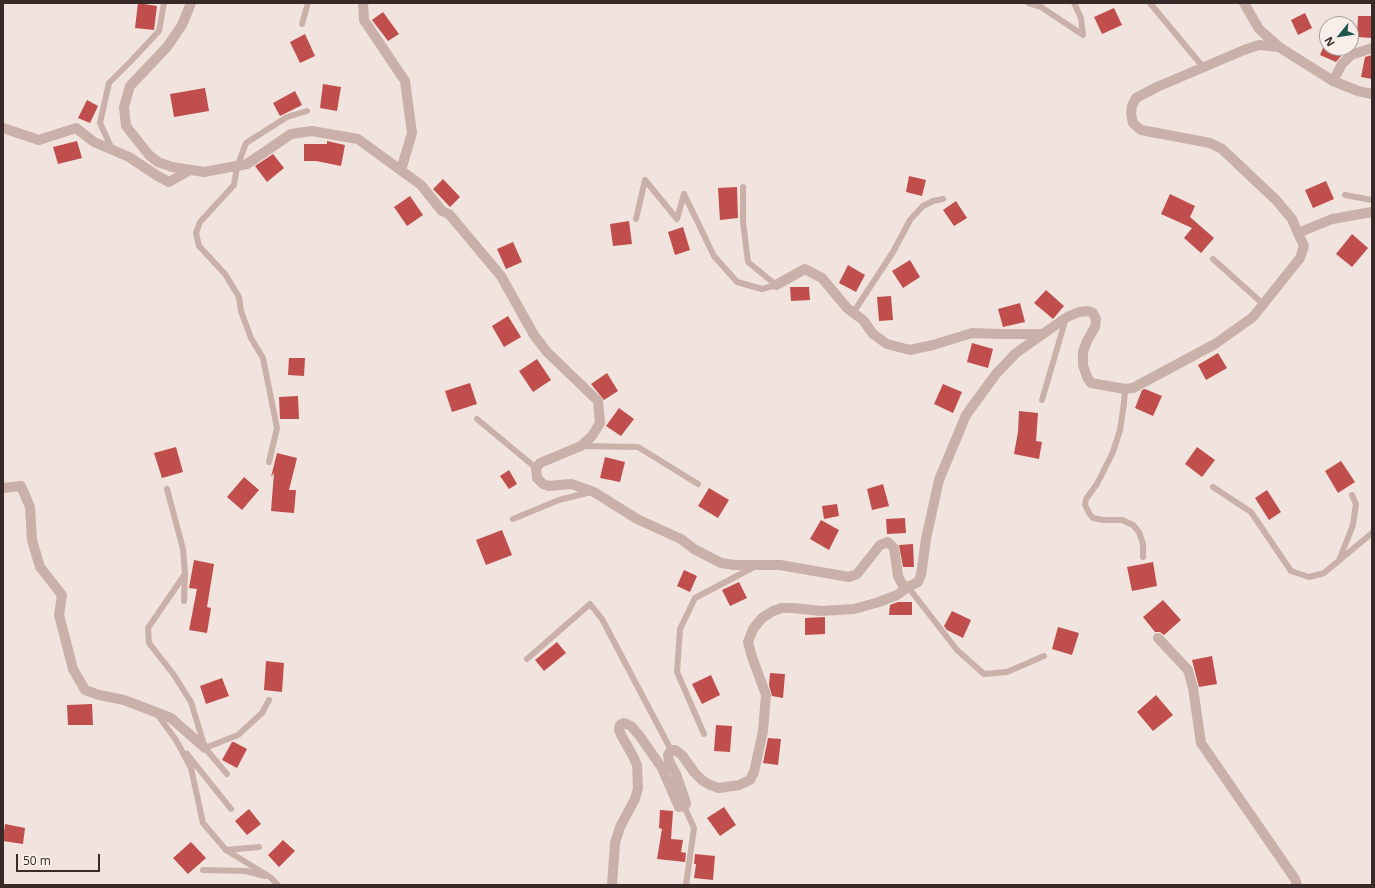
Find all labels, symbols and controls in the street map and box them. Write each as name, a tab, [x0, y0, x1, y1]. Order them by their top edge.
north arrow	[1319, 16, 1359, 56]
text: N	[1320, 34, 1338, 49]
scale bar	[18, 846, 102, 872]
text: 50 m	[23, 852, 51, 869]

